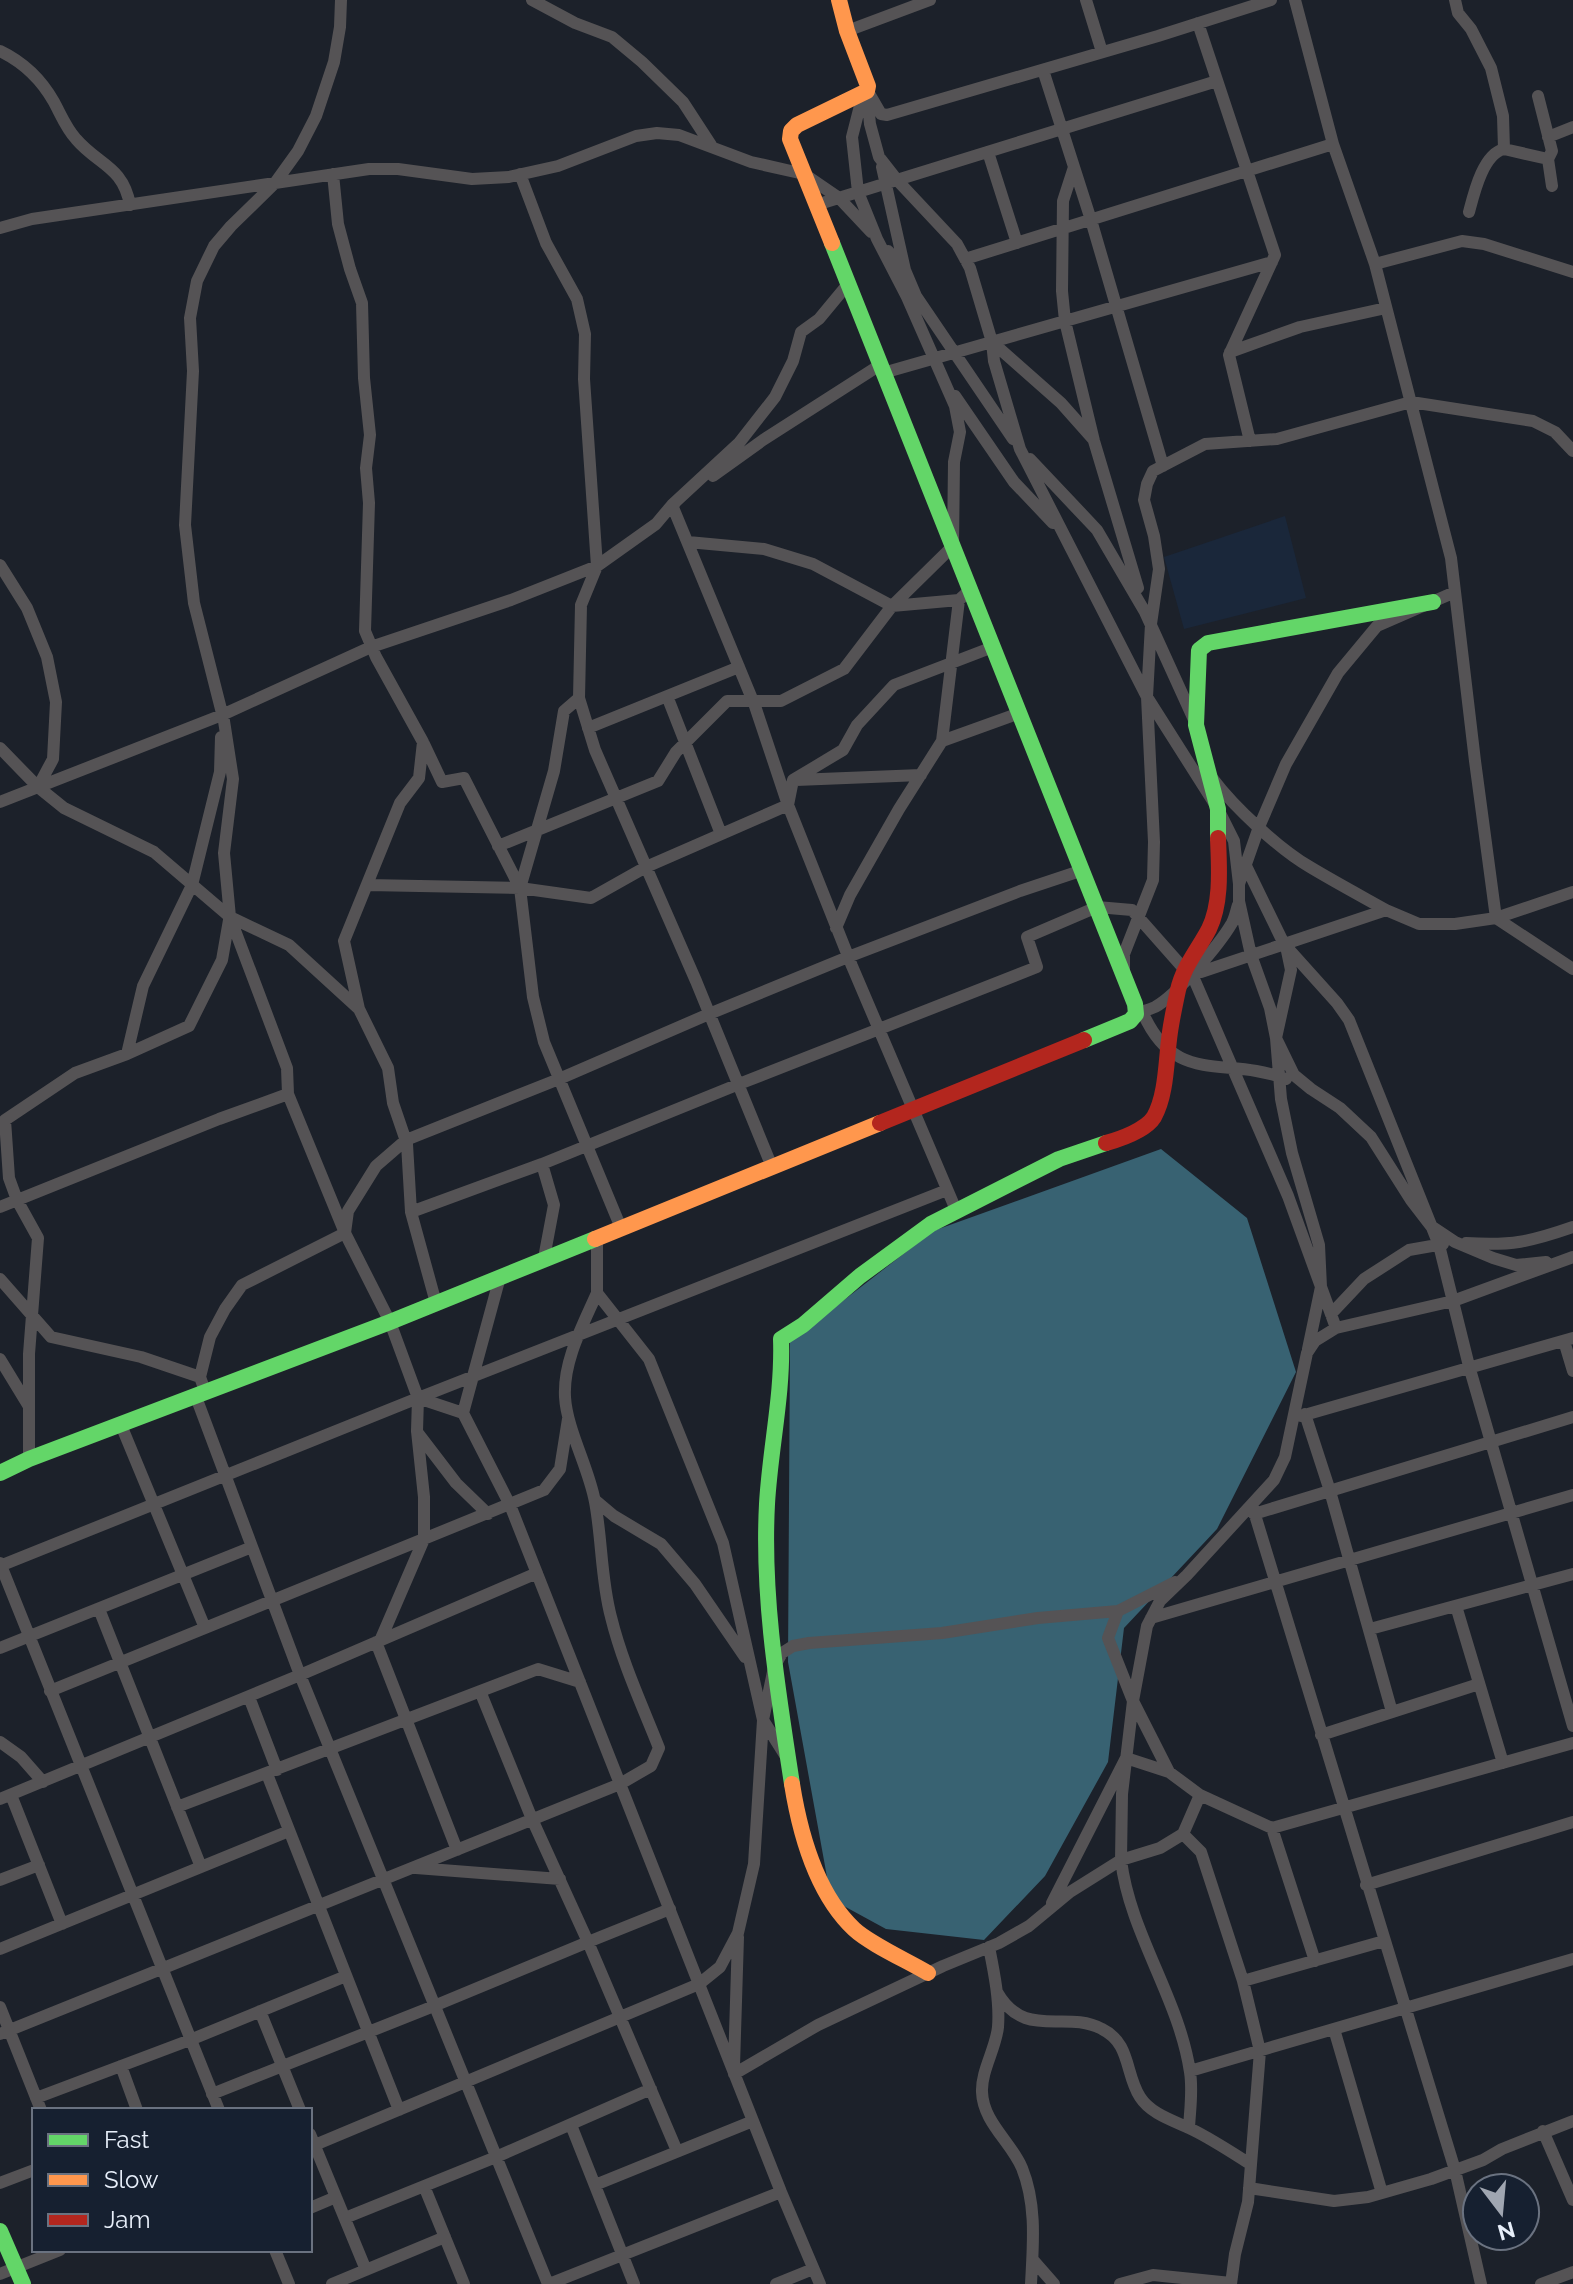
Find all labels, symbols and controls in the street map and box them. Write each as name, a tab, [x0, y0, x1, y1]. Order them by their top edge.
legend	[32, 2108, 312, 2252]
text: Fast	[104, 2125, 149, 2154]
text: Slow	[104, 2165, 159, 2194]
north arrow	[1461, 2172, 1541, 2252]
text: Jam	[104, 2205, 150, 2234]
text: N	[1495, 2216, 1518, 2246]

